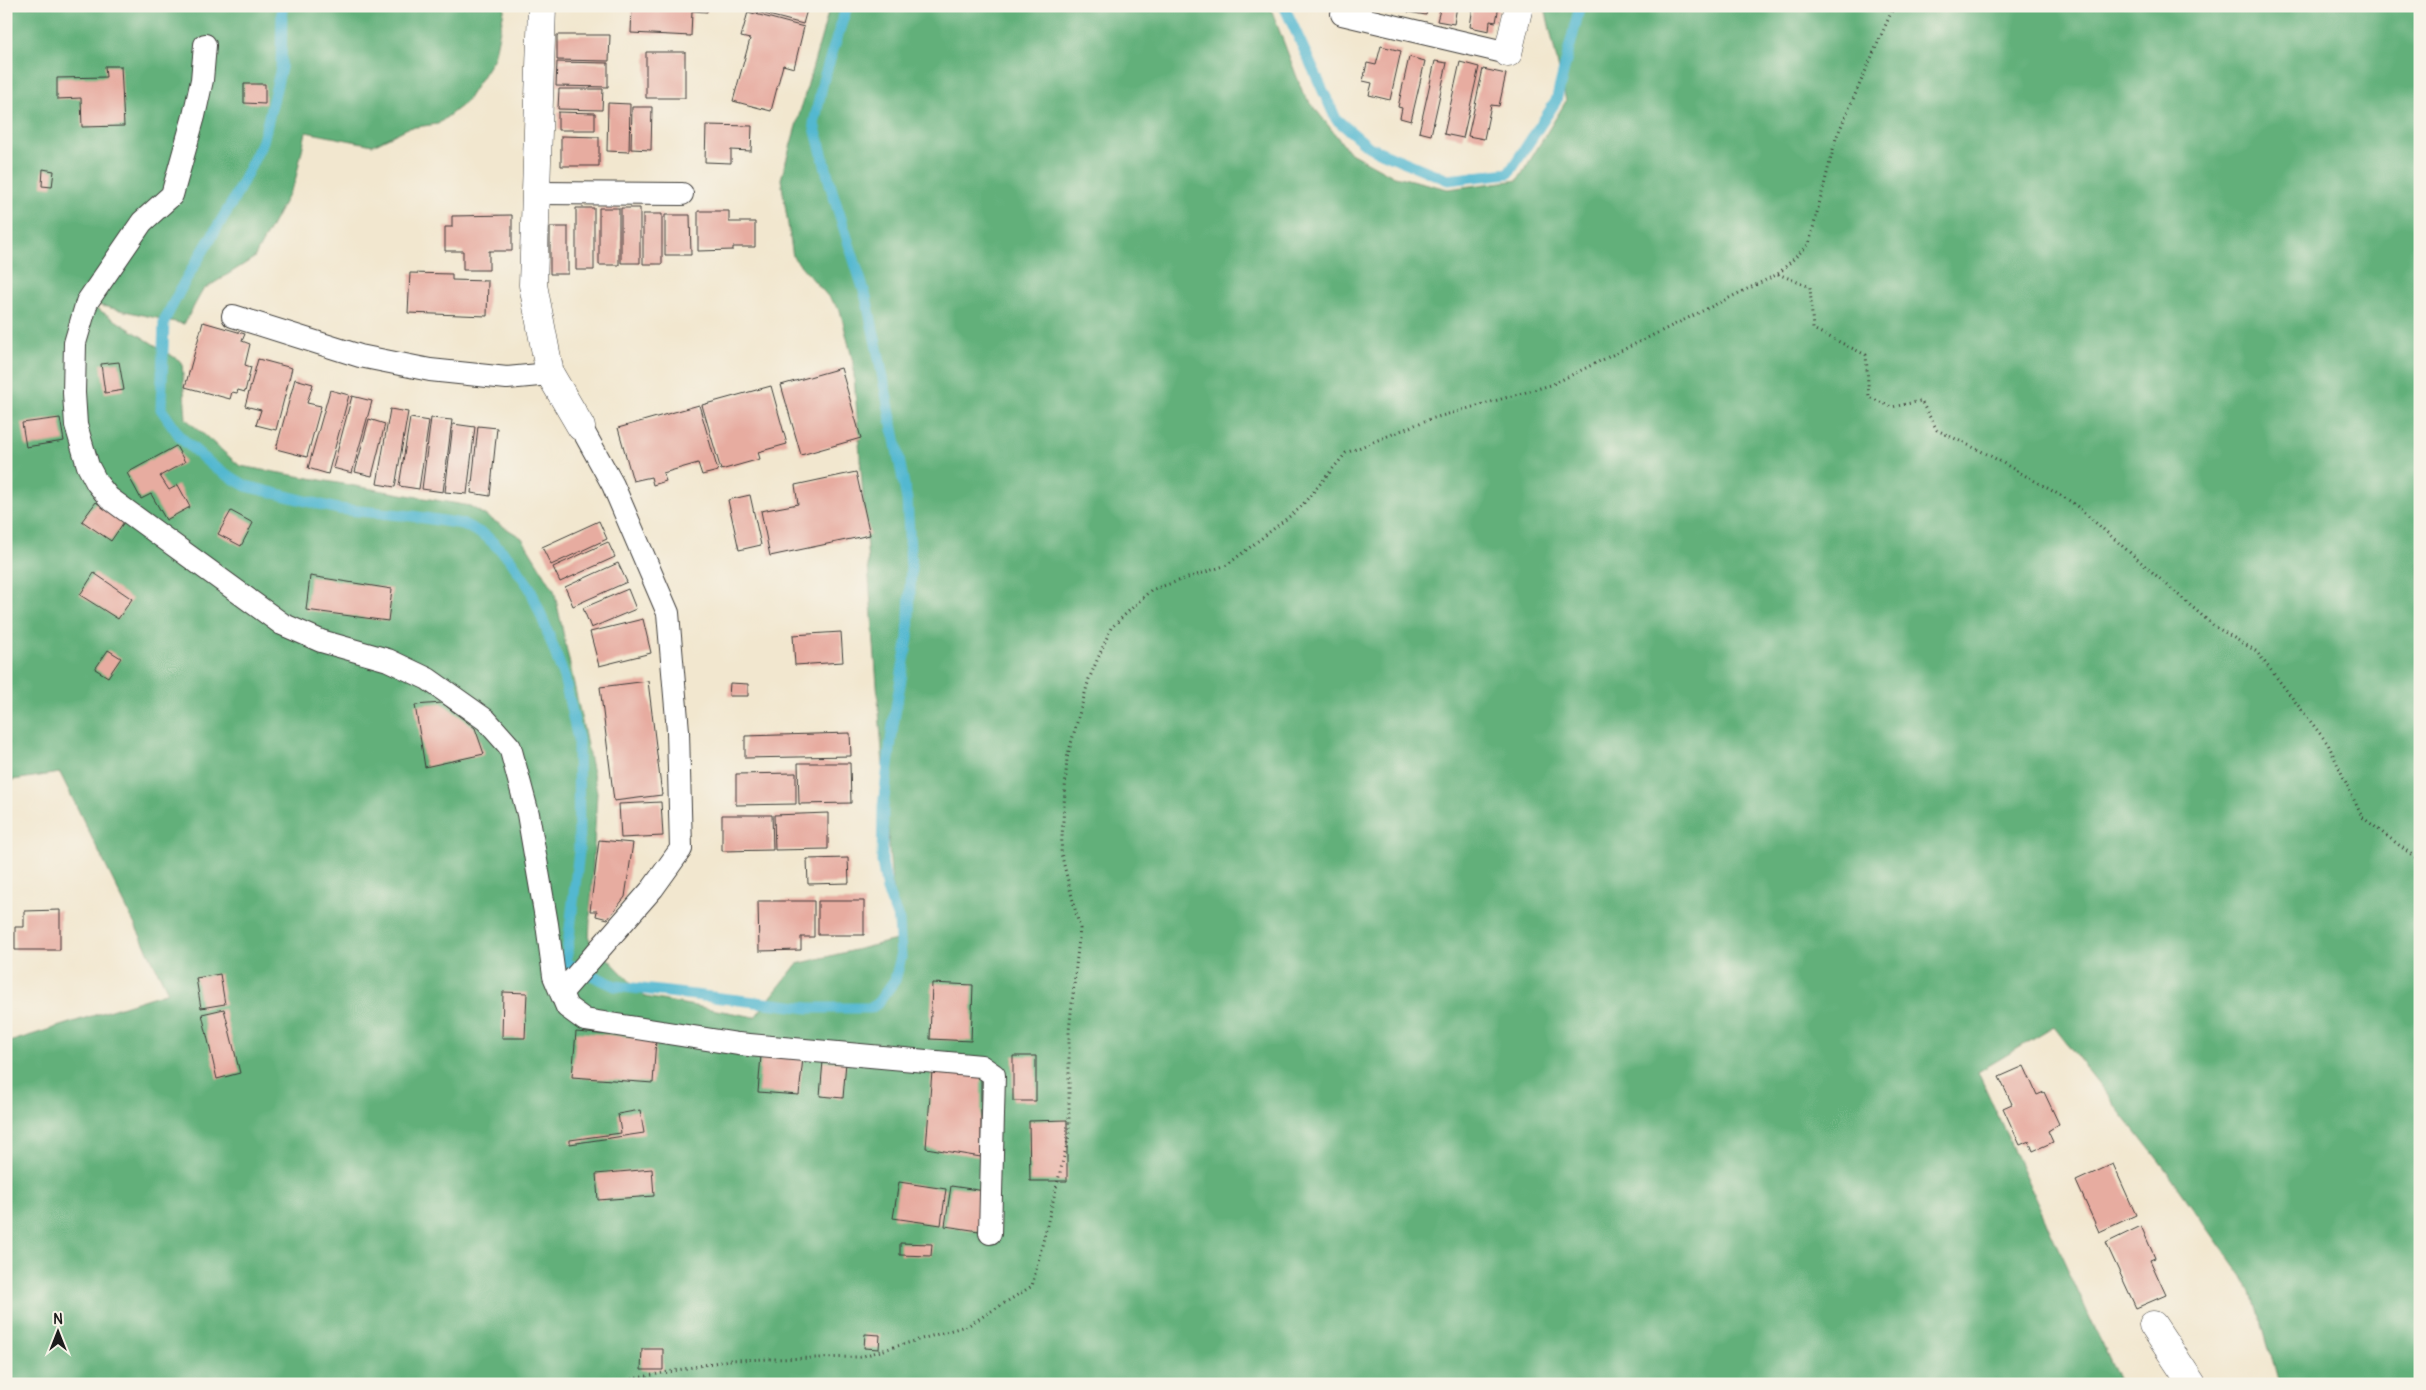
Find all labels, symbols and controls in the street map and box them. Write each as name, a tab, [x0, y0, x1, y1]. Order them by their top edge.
north arrow	[32, 1308, 82, 1358]
text: N	[53, 1311, 63, 1328]

